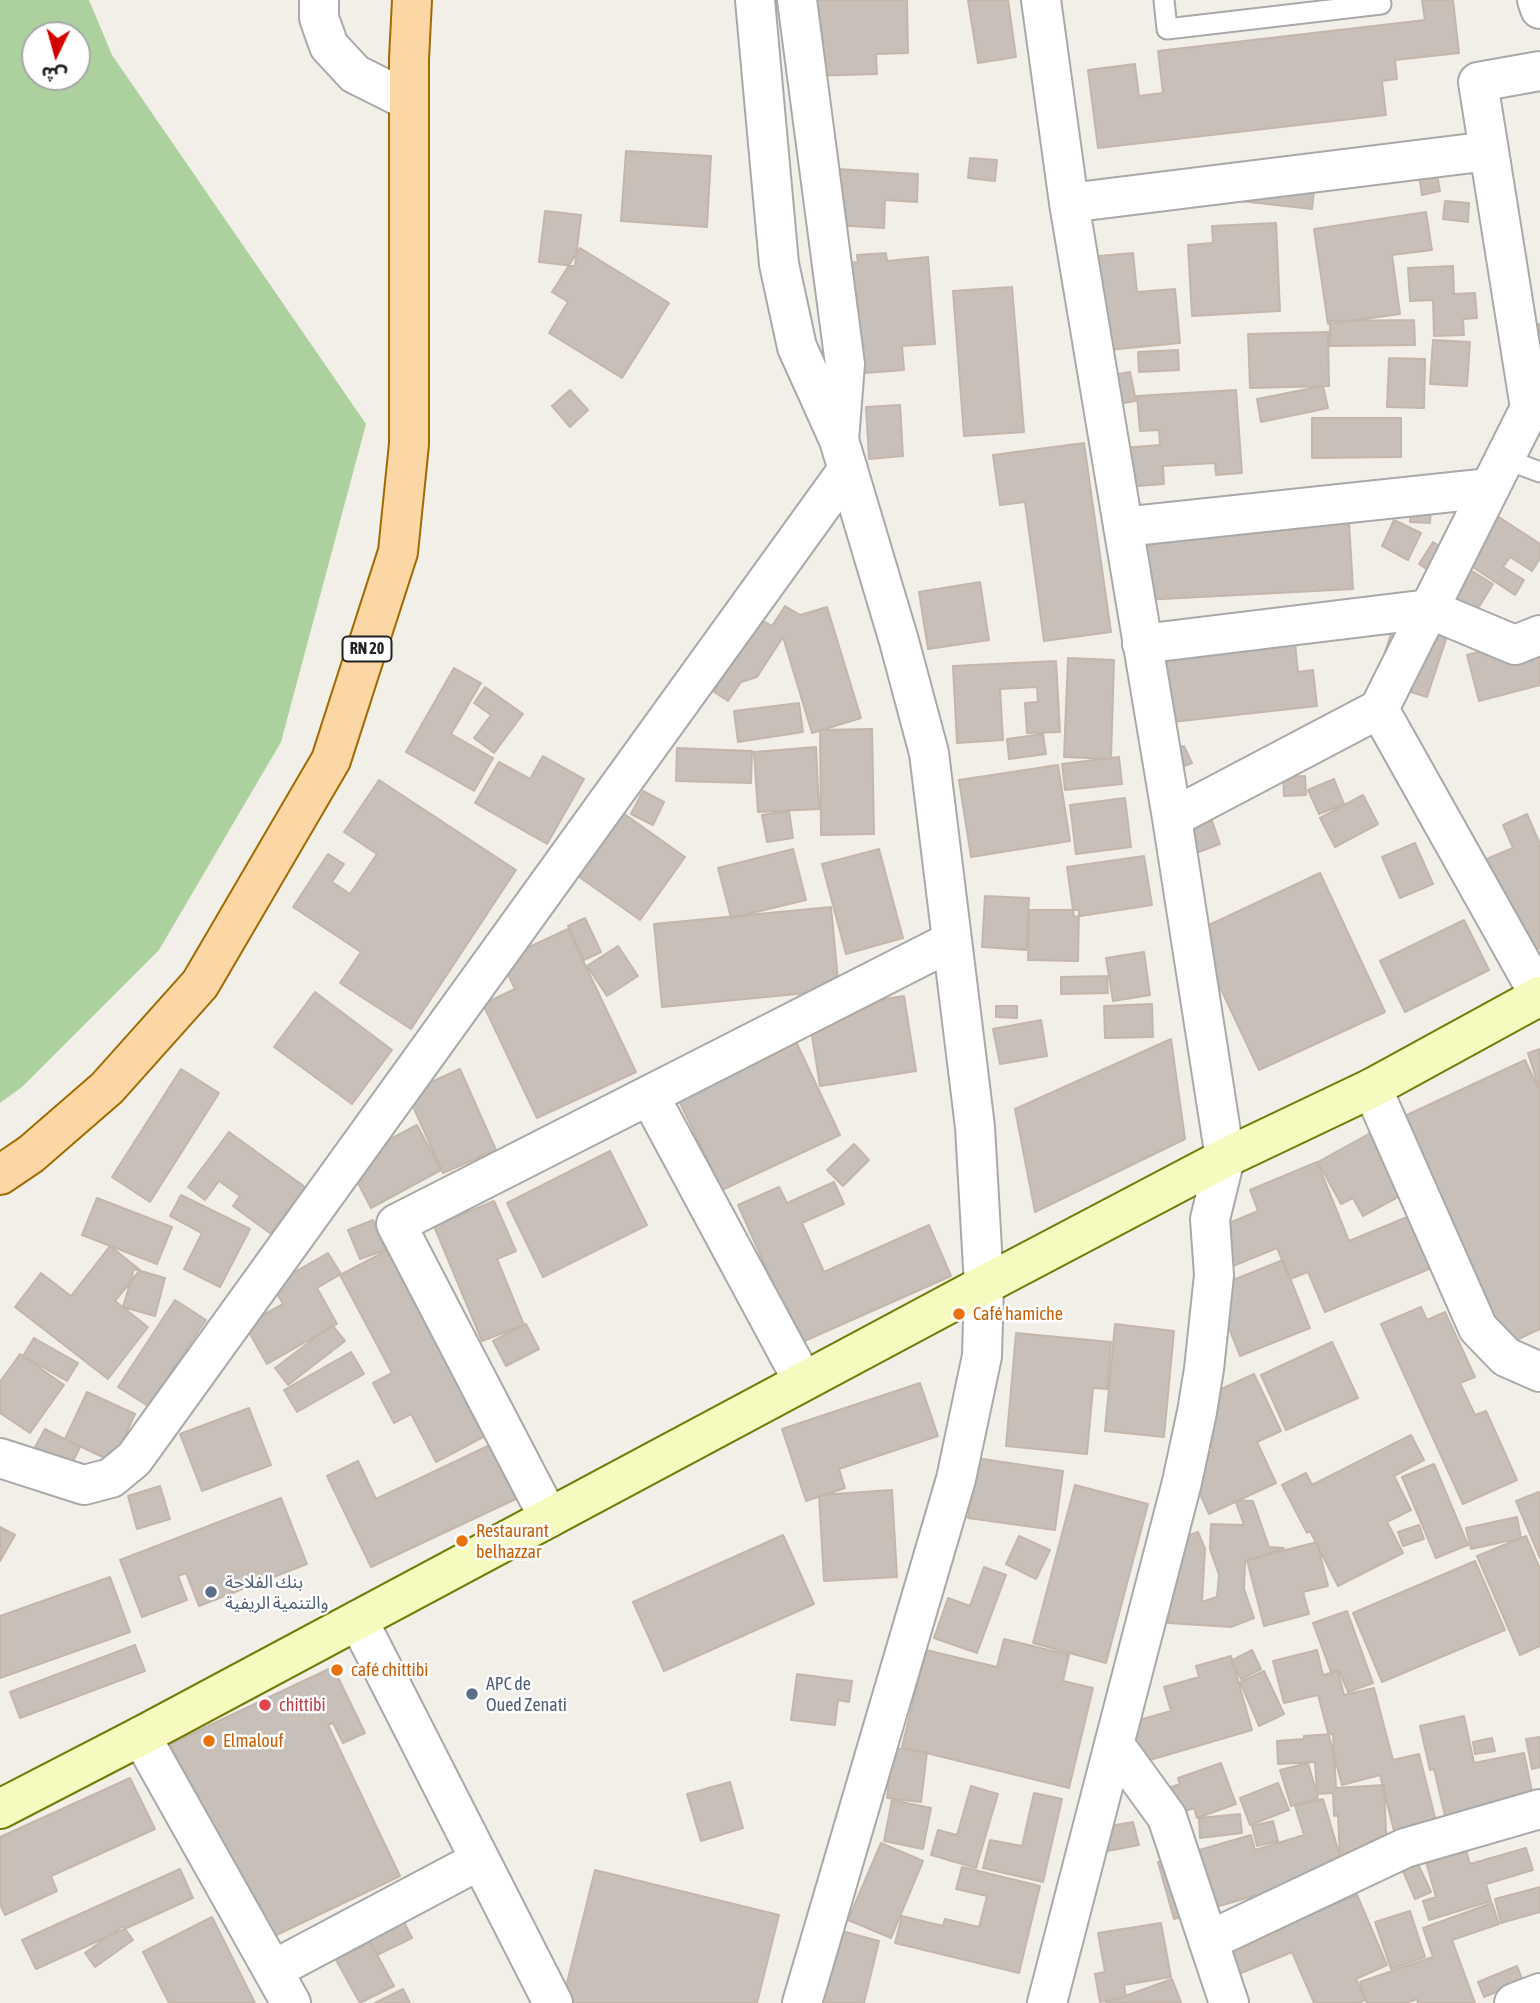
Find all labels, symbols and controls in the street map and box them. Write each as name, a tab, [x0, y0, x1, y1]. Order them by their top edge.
north arrow	[21, 21, 91, 91]
text: ش	[40, 63, 68, 87]
road number: RN 20	[342, 636, 392, 662]
place label: Café hamiche	[973, 1303, 1063, 1325]
marker: Café hamiche	[951, 1306, 967, 1322]
place label: Restaurant belhazzar	[476, 1520, 549, 1562]
marker: Restaurant belhazzar	[454, 1533, 470, 1549]
place label: بنك الفلاحة والتنمية الريفية	[225, 1571, 329, 1614]
marker: بنك الفلاحة والتنمية الريفية	[203, 1584, 219, 1600]
place label: café chittibi	[351, 1659, 428, 1681]
marker: café chittibi	[329, 1662, 345, 1678]
place label: APC de Oued Zenati	[486, 1673, 567, 1716]
marker: APC de Oued Zenati	[464, 1686, 480, 1702]
place label: chittibi	[279, 1694, 326, 1716]
marker: chittibi	[257, 1697, 273, 1713]
place label: Elmalouf	[223, 1730, 283, 1752]
marker: Elmalouf	[201, 1733, 217, 1749]

